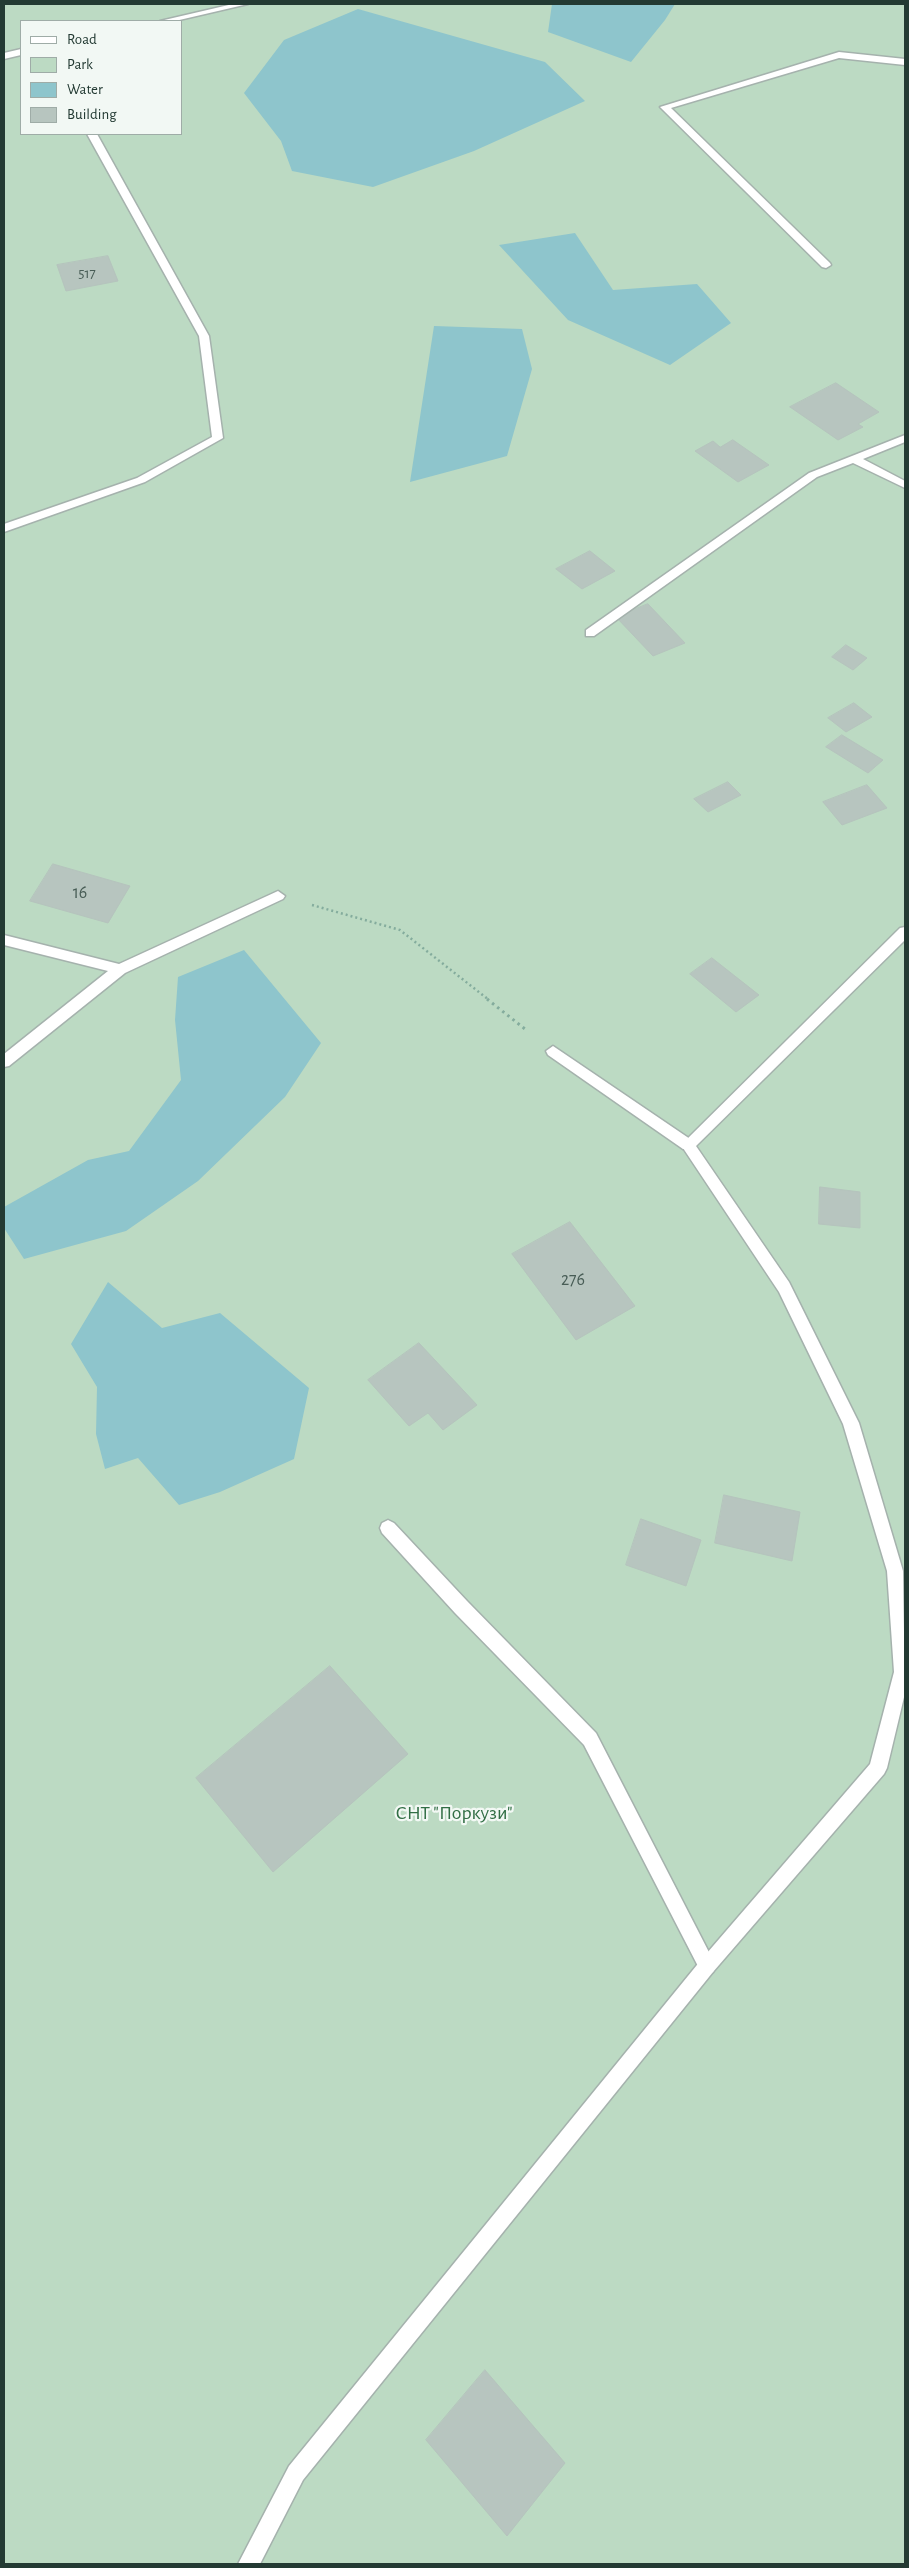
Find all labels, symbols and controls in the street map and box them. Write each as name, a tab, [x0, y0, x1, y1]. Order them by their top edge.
legend	[20, 20, 182, 135]
text: Road	[67, 32, 97, 47]
text: Park	[67, 57, 93, 72]
text: Water	[67, 82, 103, 97]
text: Building	[67, 107, 117, 122]
house number: 517	[78, 264, 96, 282]
house number: 16	[73, 882, 87, 904]
house number: 276	[561, 1269, 585, 1291]
park label: СНТ "Поркузи"	[395, 1801, 513, 1825]

